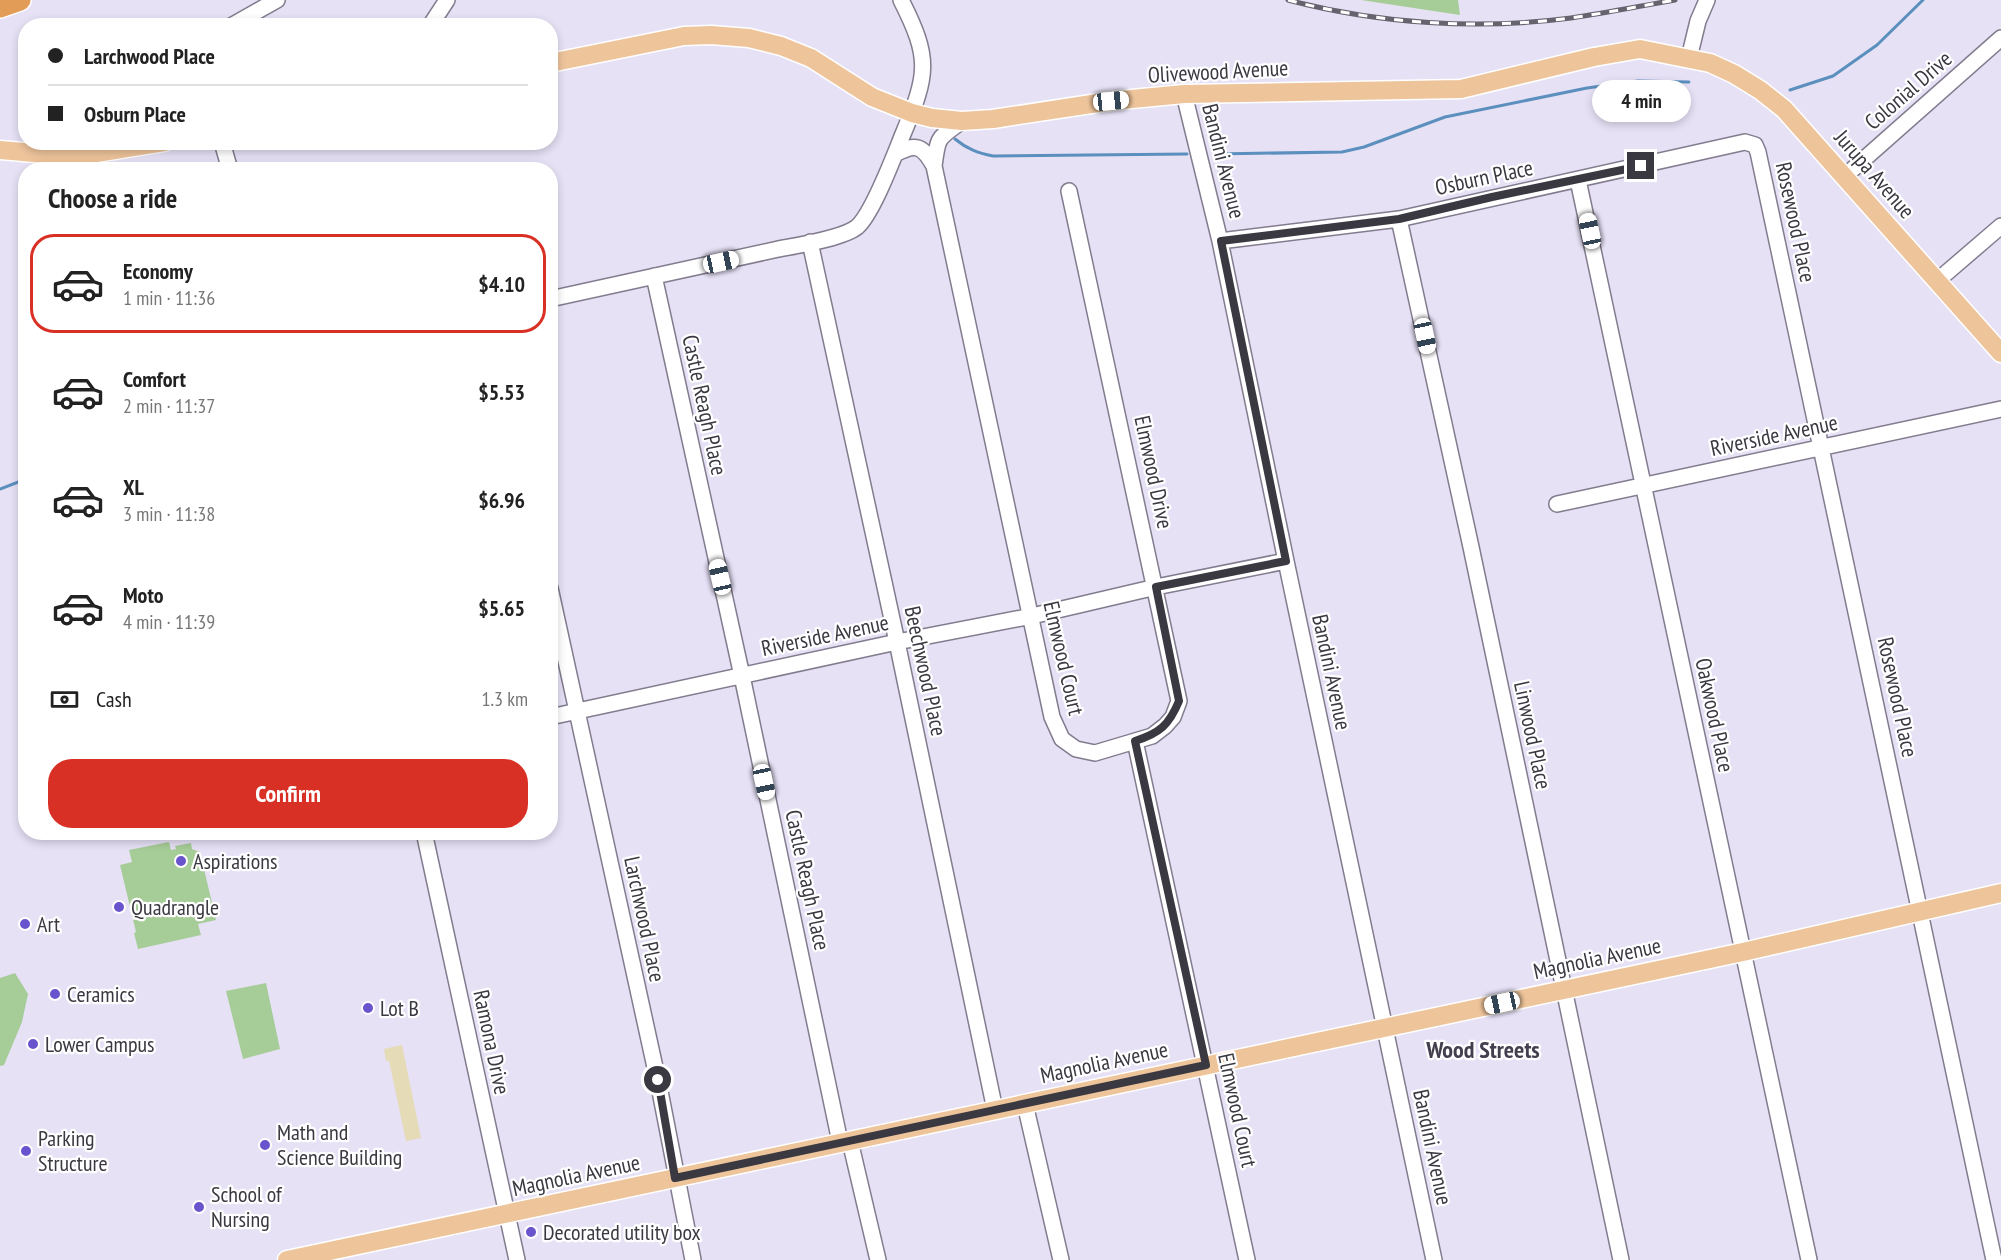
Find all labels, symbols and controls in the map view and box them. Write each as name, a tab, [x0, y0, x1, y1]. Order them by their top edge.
text: Larchwood Place	[84, 42, 215, 70]
street label: Colonial Drive	[1859, 44, 1957, 136]
street label: Olivewood Avenue	[1147, 53, 1289, 89]
callout: 4 min	[1592, 79, 1690, 121]
text: 4 min	[1621, 88, 1662, 114]
car	[1092, 90, 1130, 112]
text: Osburn Place	[84, 100, 186, 128]
street label: Bandini Avenue	[1196, 101, 1252, 221]
street label: Jurupa Avenue	[1828, 123, 1921, 224]
route end	[1627, 152, 1654, 179]
street label: Osburn Place	[1432, 153, 1536, 201]
street label: Rosewood Place	[1770, 159, 1822, 285]
text: Choose a ride	[48, 181, 177, 215]
car	[1577, 212, 1603, 250]
car	[702, 249, 740, 275]
icon: car	[51, 257, 105, 311]
text: Economy	[123, 257, 193, 285]
text: $4.10	[478, 270, 525, 298]
text: 1 min · 11:36	[123, 285, 215, 311]
car	[1412, 317, 1438, 355]
street label: Castle Reagh Place	[676, 332, 734, 478]
icon: car	[51, 365, 105, 419]
text: Comfort	[123, 365, 186, 393]
text: $5.53	[478, 378, 525, 406]
text: 2 min · 11:37	[123, 393, 215, 419]
street label: Riverside Avenue	[1708, 408, 1840, 462]
street label: Elmwood Drive	[1128, 413, 1180, 531]
icon: car	[51, 473, 105, 527]
text: XL	[123, 473, 144, 501]
text: $6.96	[478, 486, 525, 514]
text: 3 min · 11:38	[123, 501, 215, 527]
car	[707, 557, 733, 597]
icon: car	[51, 581, 105, 635]
text: Moto	[123, 581, 164, 609]
text: $5.65	[478, 594, 525, 622]
street label: Elmwood Court	[1037, 598, 1091, 718]
street label: Beechwood Place	[899, 603, 953, 739]
street label: Riverside Avenue	[759, 608, 891, 662]
text: 4 min · 11:39	[123, 609, 215, 635]
street label: Bandini Avenue	[1306, 612, 1358, 732]
street label: Rosewood Place	[1872, 634, 1924, 760]
street label: Oakwood Place	[1689, 655, 1741, 775]
street label: Linwood Place	[1508, 678, 1558, 792]
icon: cash	[48, 683, 81, 716]
text: Cash	[96, 685, 132, 713]
text: 1.3 km	[481, 686, 528, 712]
button: Confirm	[48, 759, 528, 828]
car	[751, 763, 777, 801]
street label: Castle Reagh Place	[779, 807, 837, 953]
place label: Aspirations	[193, 847, 277, 875]
marker: Aspirations	[174, 854, 188, 868]
street label: Larchwood Place	[618, 854, 672, 984]
place label: Quadrangle	[131, 893, 219, 921]
marker: Quadrangle	[112, 900, 126, 914]
place label: Art	[37, 910, 60, 938]
marker: Art	[18, 917, 32, 931]
street label: Magnolia Avenue	[1531, 931, 1663, 985]
place label: Ceramics	[67, 980, 135, 1008]
marker: Ceramics	[48, 987, 62, 1001]
street label: Ramona Drive	[467, 987, 517, 1097]
car	[1483, 990, 1521, 1016]
place label: Lot B	[380, 994, 419, 1022]
marker: Lot B	[361, 1001, 375, 1015]
place label: Lower Campus	[45, 1030, 155, 1058]
district label: Wood Streets	[1425, 1034, 1540, 1065]
street label: Magnolia Avenue	[1038, 1035, 1170, 1089]
marker: Lower Campus	[26, 1037, 40, 1051]
street label: Elmwood Court	[1212, 1050, 1264, 1170]
route start	[644, 1066, 671, 1093]
street label: Bandini Avenue	[1407, 1087, 1459, 1207]
place label: Math and Science Building	[277, 1118, 402, 1171]
place label: Parking Structure	[38, 1124, 108, 1177]
marker: Math and Science Building	[258, 1138, 272, 1152]
marker: Parking Structure	[19, 1144, 33, 1158]
street label: Magnolia Avenue	[510, 1148, 642, 1202]
place label: School of Nursing	[211, 1180, 283, 1233]
marker: School of Nursing	[192, 1200, 206, 1214]
place label: Decorated utility box	[543, 1218, 701, 1246]
marker: Decorated utility box	[524, 1225, 538, 1239]

